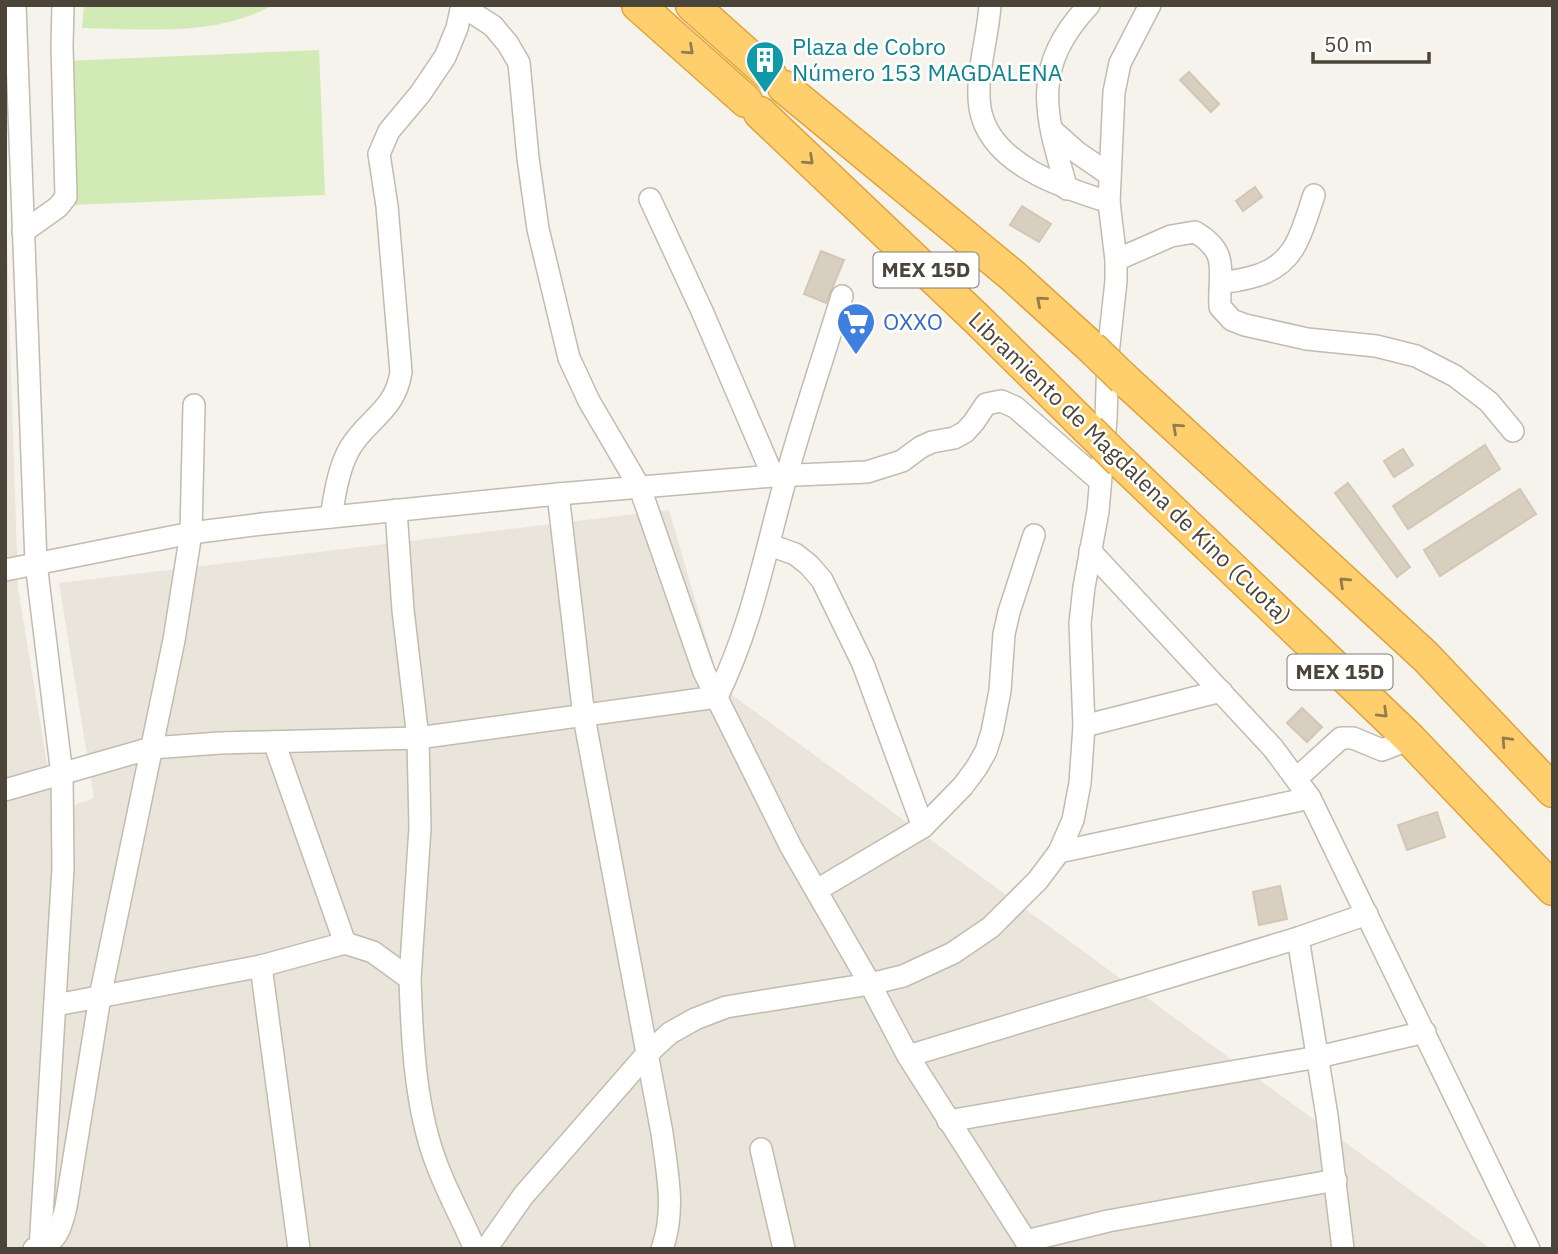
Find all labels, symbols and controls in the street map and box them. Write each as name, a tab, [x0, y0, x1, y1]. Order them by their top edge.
scale bar	[1313, 21, 1428, 65]
text: 50 m	[1324, 30, 1373, 58]
place label: Plaza de Cobro Número 153 MAGDALENA	[792, 31, 1063, 87]
building icon: Plaza de Cobro Número 153 MAGDALENA	[744, 39, 786, 94]
one-way arrow	[681, 42, 694, 54]
one-way arrow	[801, 152, 814, 164]
road number: MEX 15D	[874, 252, 978, 288]
one-way arrow	[1036, 296, 1049, 309]
supermarket icon: OXXO	[835, 301, 877, 356]
street label: Libramiento de Magdalena de Kino (Cuota)	[963, 304, 1299, 630]
place label: OXXO	[883, 306, 943, 336]
one-way arrow	[1172, 423, 1185, 436]
one-way arrow	[1339, 577, 1352, 590]
road number: MEX 15D	[1288, 654, 1392, 690]
one-way arrow	[1375, 705, 1388, 717]
one-way arrow	[1501, 737, 1514, 750]

